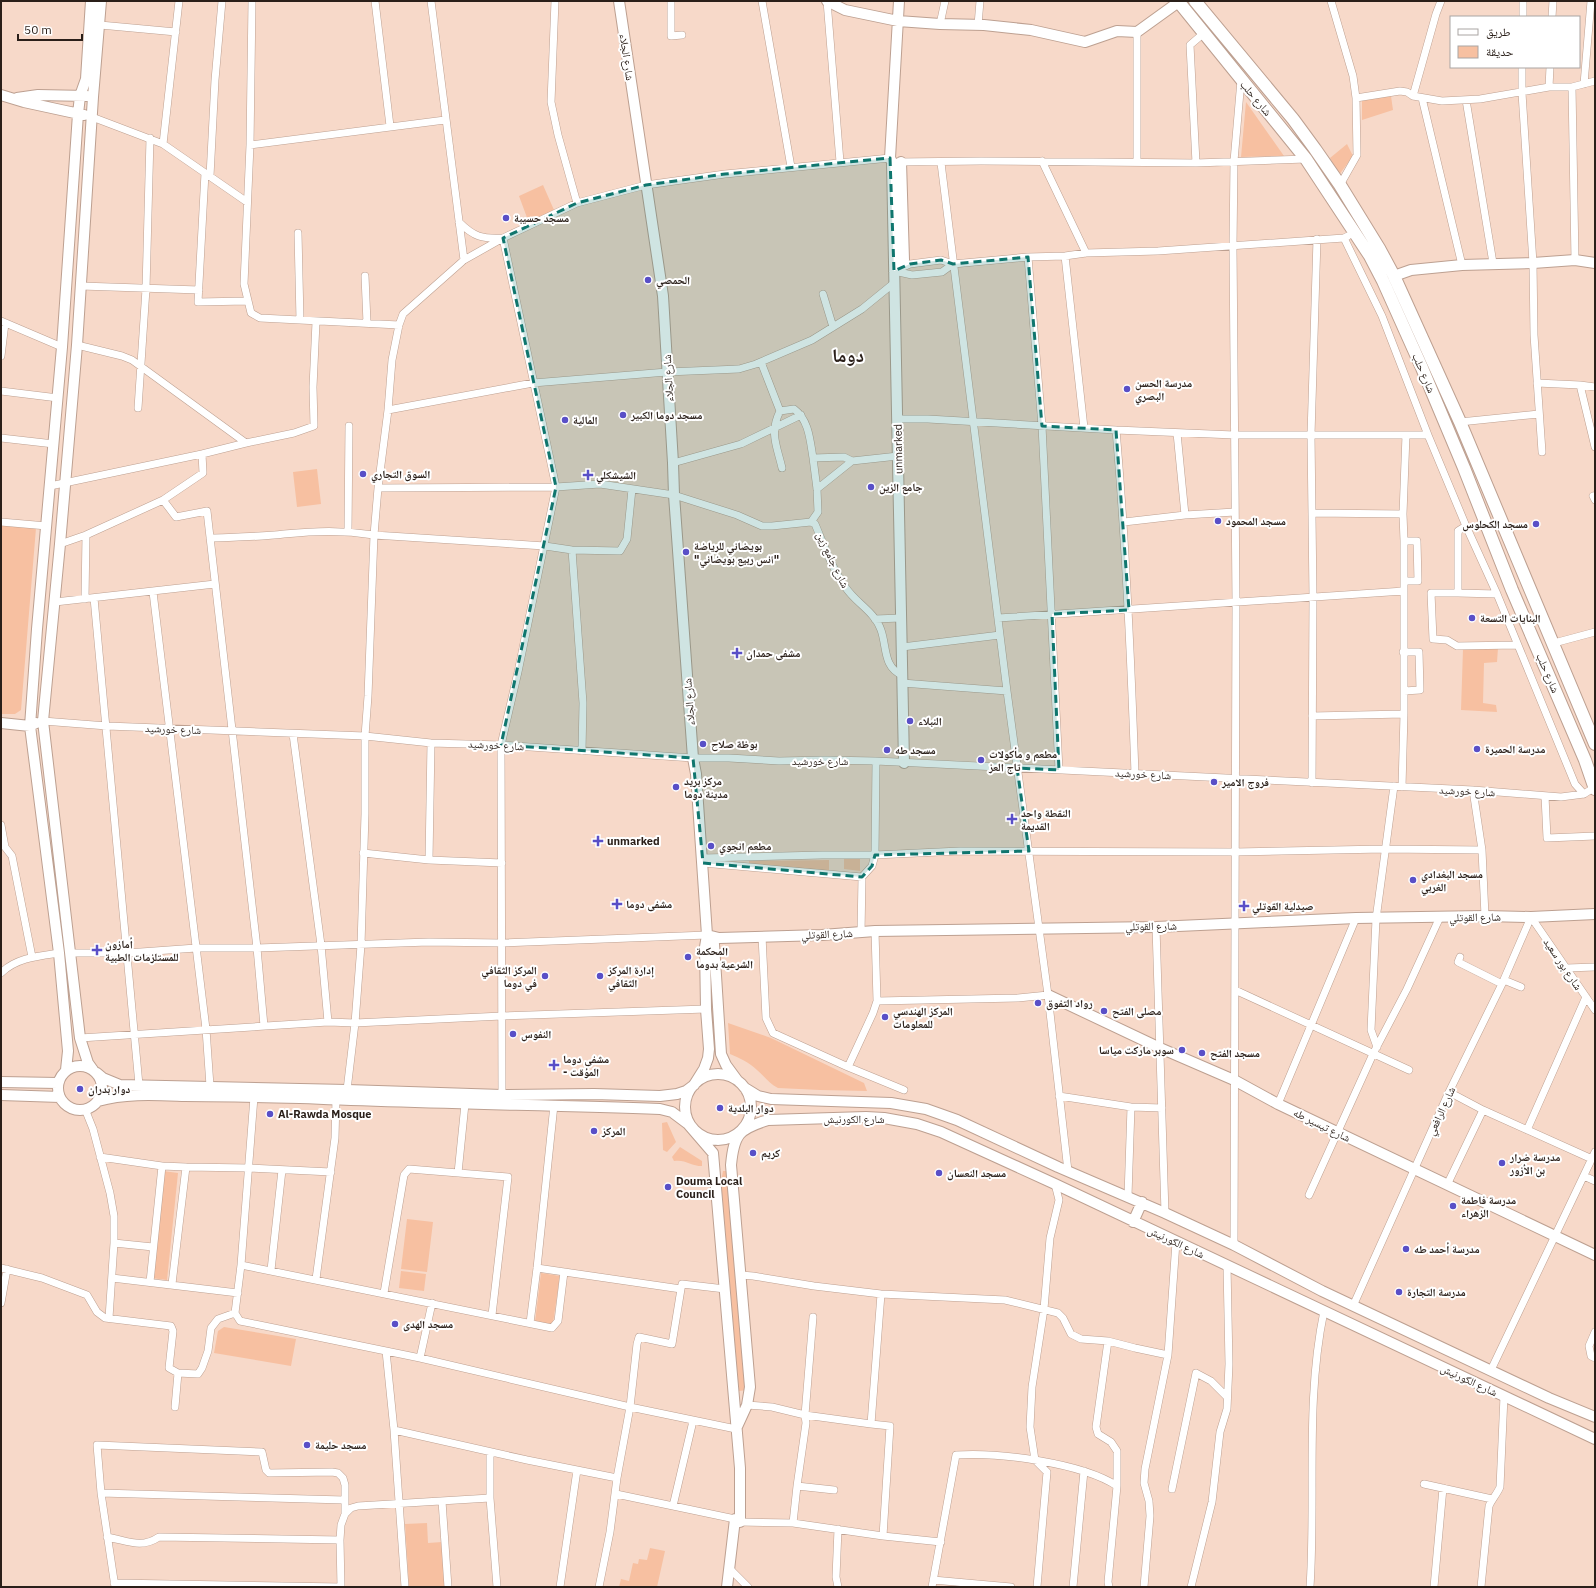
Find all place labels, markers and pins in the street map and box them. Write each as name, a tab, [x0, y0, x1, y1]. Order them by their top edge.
place label: مسجد حسيبة	[514, 211, 569, 225]
marker: مسجد حسيبة	[501, 213, 511, 223]
place label: الحمصي	[656, 273, 690, 289]
marker: الحمصي	[643, 275, 653, 285]
place label: مدرسة الحسن البصري	[1135, 376, 1192, 405]
marker: مدرسة الحسن البصري	[1122, 384, 1132, 394]
place label: مسجد دوما الكبير	[630, 408, 702, 422]
marker: مسجد دوما الكبير	[618, 410, 628, 420]
place label: المالية	[573, 413, 598, 427]
marker: المالية	[560, 415, 570, 425]
place label: السوق التجاري	[371, 467, 430, 483]
place label: الشيشكلي	[596, 468, 636, 484]
marker: السوق التجاري	[358, 469, 368, 479]
marker: الشيشكلي	[583, 470, 593, 480]
place label: جامع الزين	[879, 480, 923, 495]
marker: جامع الزين	[866, 482, 876, 492]
place label: مسجد المحمود	[1226, 514, 1286, 528]
marker: مسجد المحمود	[1213, 516, 1223, 526]
place label: مسجد الكحلوس	[1462, 517, 1528, 532]
marker: مسجد الكحلوس	[1531, 519, 1541, 529]
place label: بويضاني للرياضة "انس ربيع بويضاني"	[694, 539, 779, 568]
marker: بويضاني للرياضة "انس ربيع بويضاني"	[681, 547, 691, 557]
place label: البنايات التسعة	[1480, 611, 1541, 625]
marker: البنايات التسعة	[1467, 613, 1477, 623]
place label: مشفى حمدان	[746, 646, 800, 661]
marker: مشفى حمدان	[731, 647, 743, 659]
place label: النبلاء	[918, 714, 942, 728]
marker: النبلاء	[905, 716, 915, 726]
place label: بوظة صلاح	[711, 737, 758, 752]
marker: بوظة صلاح	[698, 739, 708, 749]
place label: مدرسة الحميرة	[1485, 742, 1545, 756]
place label: مسجد طه	[895, 743, 936, 757]
marker: مدرسة الحميرة	[1472, 744, 1482, 754]
marker: مسجد طه	[882, 745, 892, 755]
place label: مطعم و مأكولات تاج العز	[988, 747, 1057, 775]
marker: مطعم و مأكولات تاج العز	[976, 755, 986, 765]
place label: مركز بريد مدينة دوما	[684, 774, 728, 801]
place label: فروج الامير	[1221, 775, 1269, 790]
marker: فروج الامير	[1209, 777, 1219, 787]
marker: مركز بريد مدينة دوما	[671, 782, 681, 792]
place label: النقطة واحد القديمة	[1021, 806, 1071, 833]
marker: النقطة واحد القديمة	[1006, 813, 1018, 825]
place label: unmarked	[607, 834, 660, 848]
marker: unmarked	[592, 835, 604, 847]
place label: مطعم انجوي	[719, 839, 771, 855]
marker: مطعم انجوي	[706, 841, 716, 851]
place label: مسجد البغدادي الغربي	[1421, 867, 1483, 896]
marker: مسجد البغدادي الغربي	[1408, 875, 1418, 885]
place label: مشفى دوما	[626, 897, 672, 912]
marker: مشفى دوما	[611, 898, 623, 910]
place label: صيدلية القوتلي	[1252, 899, 1314, 915]
marker: صيدلية القوتلي	[1239, 901, 1249, 911]
place label: أمازون للمستلزمات الطبية	[105, 937, 179, 964]
place label: المحكمة الشرعية بدوما	[696, 944, 753, 971]
marker: أمازون للمستلزمات الطبية	[92, 945, 102, 955]
marker: المحكمة الشرعية بدوما	[683, 952, 693, 962]
place label: المركز الثقافي في دوما	[481, 963, 537, 992]
place label: إدارة المركز الثقافي	[607, 963, 654, 992]
marker: المركز الثقافي في دوما	[540, 971, 550, 981]
marker: إدارة المركز الثقافي	[595, 971, 605, 981]
place label: رواد التفوق	[1046, 996, 1093, 1011]
marker: رواد التفوق	[1033, 998, 1043, 1008]
place label: المركز الهندسي للمعلومات	[893, 1004, 953, 1031]
place label: مصلى الفتح	[1112, 1004, 1161, 1019]
marker: مصلى الفتح	[1099, 1006, 1109, 1016]
marker: المركز الهندسي للمعلومات	[880, 1012, 890, 1022]
place label: النفوس	[521, 1027, 551, 1042]
marker: النفوس	[508, 1029, 518, 1039]
place label: سوبر ماركت مياسا	[1099, 1043, 1174, 1057]
marker: سوبر ماركت مياسا	[1177, 1045, 1187, 1055]
place label: مسجد الفتح	[1210, 1046, 1260, 1061]
marker: مسجد الفتح	[1197, 1048, 1207, 1058]
place label: مشفى دوما - المؤقت	[563, 1052, 609, 1079]
marker: مشفى دوما - المؤقت	[548, 1059, 560, 1071]
place label: دوار بدران	[88, 1082, 131, 1097]
marker: دوار بدران	[75, 1084, 85, 1094]
place label: دوار البلدية	[728, 1101, 774, 1115]
marker: دوار البلدية	[715, 1103, 725, 1113]
place label: Al-Rawda Mosque	[278, 1107, 372, 1121]
marker: Al-Rawda Mosque	[265, 1109, 275, 1119]
place label: المركز	[601, 1124, 626, 1138]
marker: المركز	[589, 1126, 599, 1136]
place label: كريم	[761, 1146, 780, 1161]
marker: كريم	[748, 1148, 758, 1158]
place label: مدرسة ضرار بن الأزور	[1509, 1150, 1560, 1178]
marker: مدرسة ضرار بن الأزور	[1497, 1158, 1507, 1168]
place label: مسجد النعسان	[947, 1166, 1006, 1181]
marker: مسجد النعسان	[934, 1168, 944, 1178]
place label: Douma Local Council	[676, 1174, 743, 1201]
marker: Douma Local Council	[663, 1182, 673, 1192]
place label: مدرسة فاطمة الزهراء	[1461, 1193, 1516, 1220]
marker: مدرسة فاطمة الزهراء	[1448, 1201, 1458, 1211]
place label: مدرسة أحمد طه	[1414, 1242, 1480, 1256]
marker: مدرسة أحمد طه	[1401, 1244, 1411, 1254]
place label: مدرسة التجارة	[1407, 1285, 1466, 1299]
marker: مدرسة التجارة	[1394, 1287, 1404, 1297]
place label: مسجد الهدى	[403, 1317, 453, 1332]
marker: مسجد الهدى	[390, 1319, 400, 1329]
place label: مسجد حليمة	[315, 1438, 367, 1452]
marker: مسجد حليمة	[302, 1440, 312, 1450]

